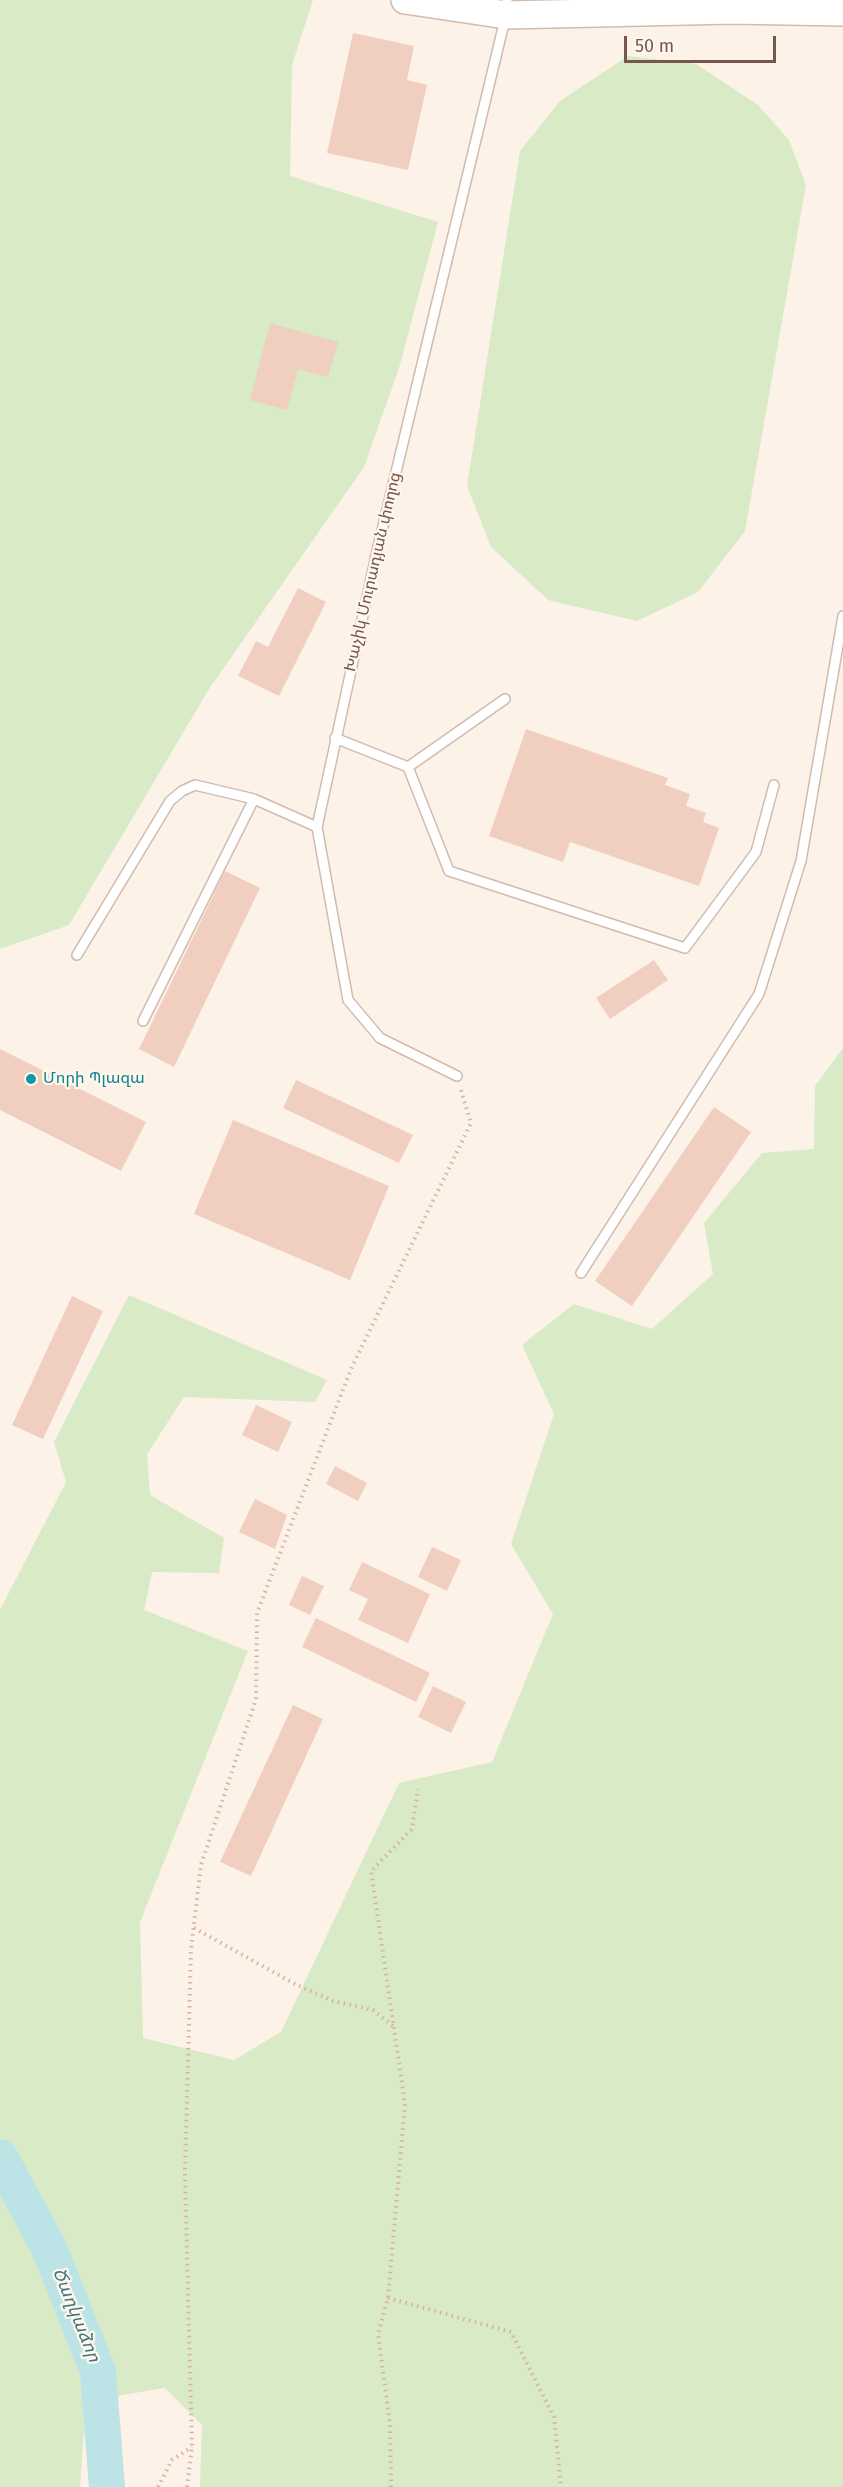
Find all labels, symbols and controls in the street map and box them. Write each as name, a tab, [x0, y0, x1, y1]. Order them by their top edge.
scale bar	[627, 24, 778, 62]
text: 50 m	[635, 35, 674, 57]
street label: Խաչիկ Մուրադյան փողոց	[341, 470, 405, 674]
place label: Մորի Պլազա	[43, 1069, 145, 1089]
marker: Մորի Պլազա	[24, 1072, 38, 1086]
water label: Ծաղկաձոր	[47, 2265, 105, 2365]

